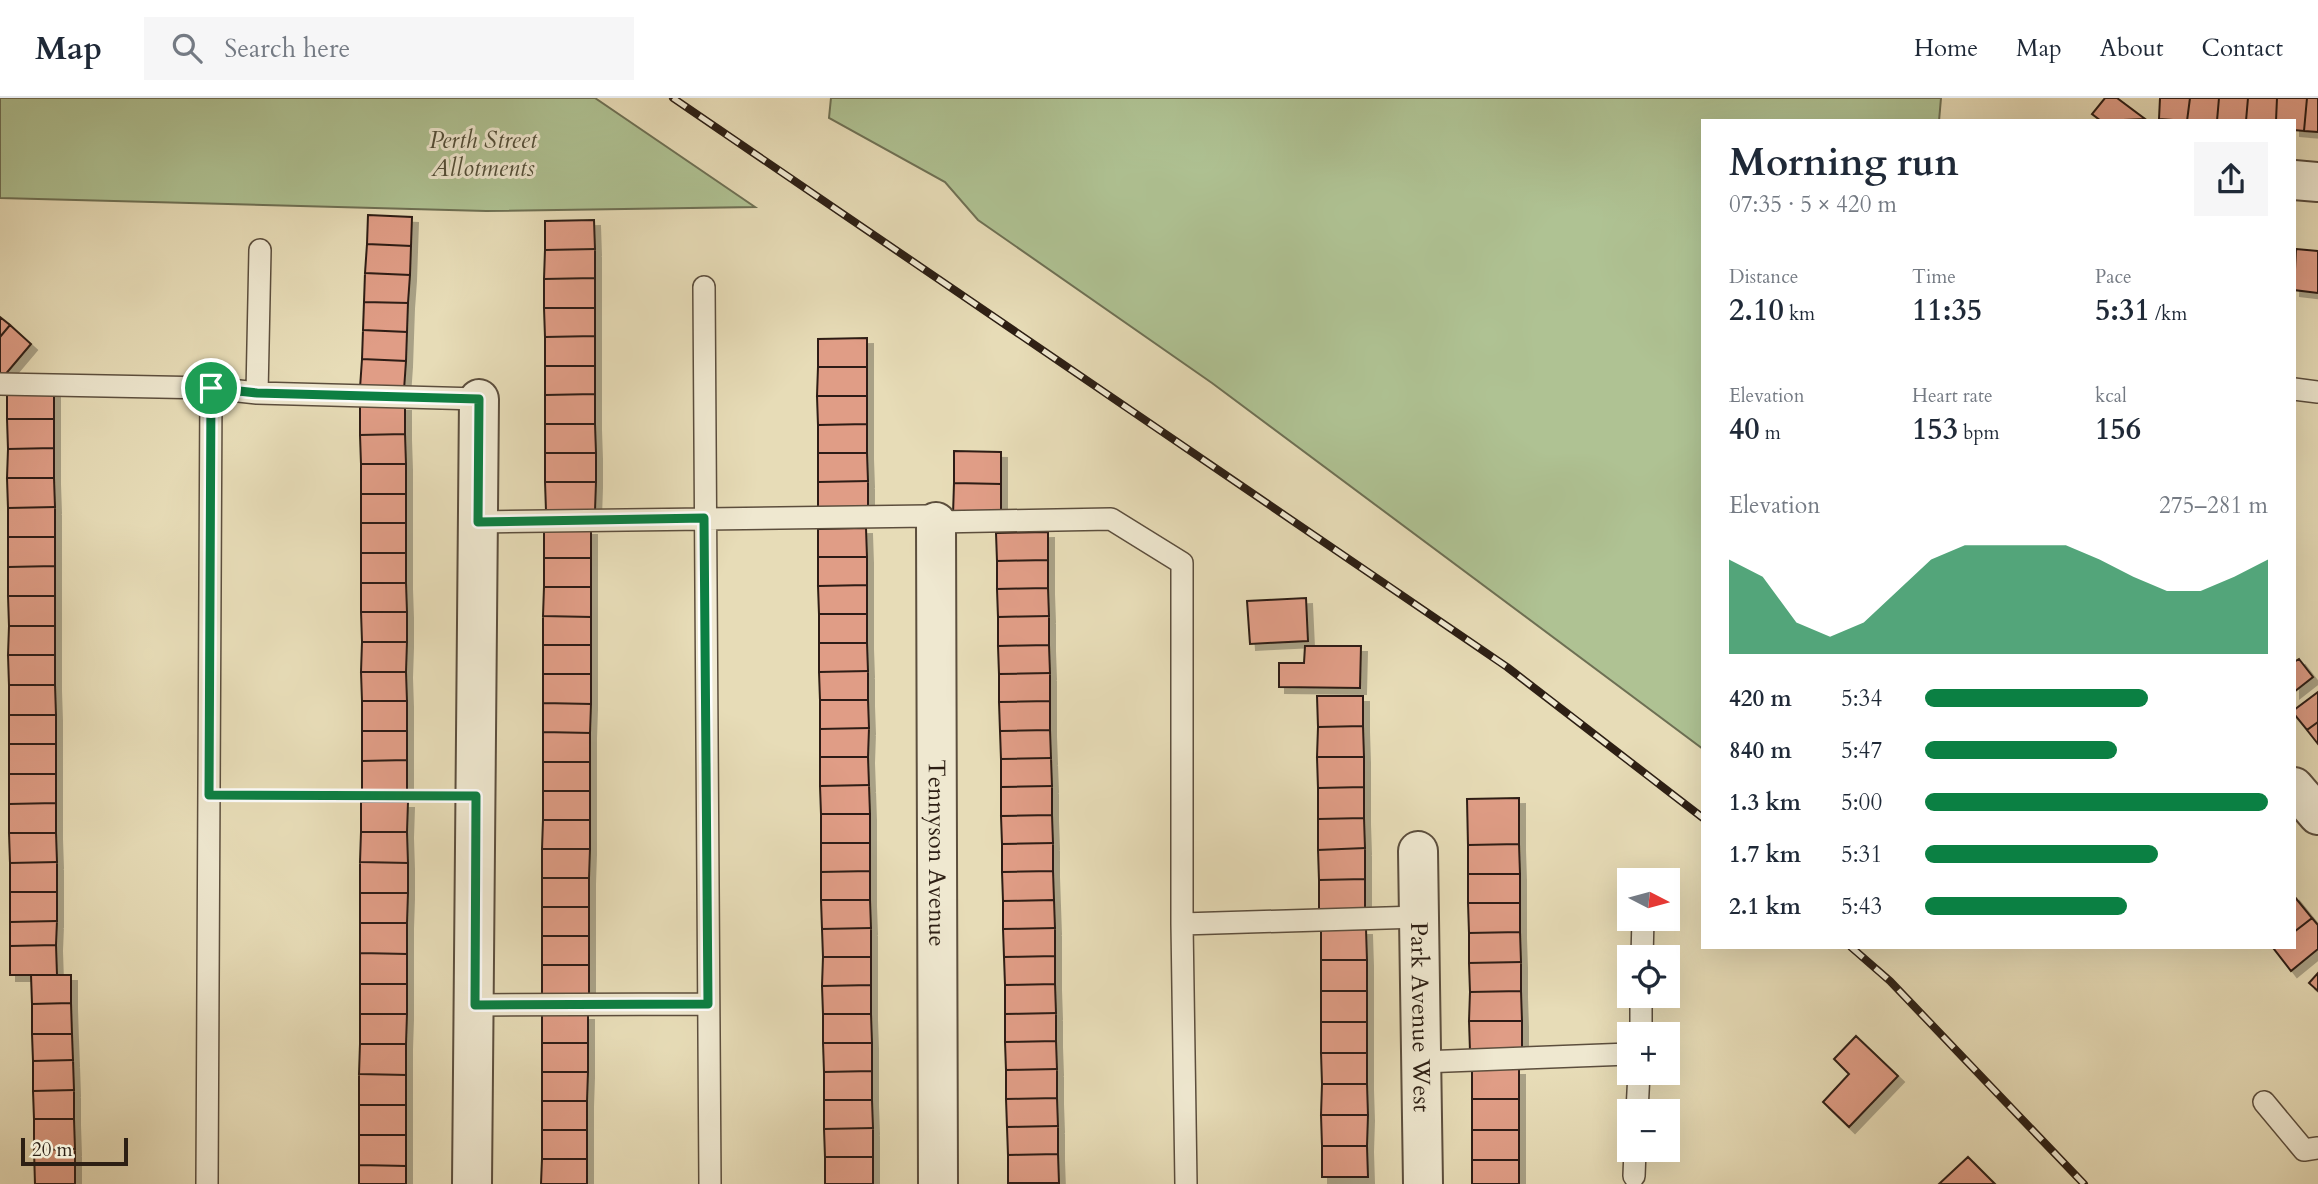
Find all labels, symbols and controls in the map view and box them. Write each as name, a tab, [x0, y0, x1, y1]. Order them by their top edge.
search box	[144, 17, 634, 80]
text: Map	[35, 26, 102, 71]
icon: search	[168, 29, 206, 67]
text: Search here	[224, 31, 350, 66]
text: Home	[1914, 32, 1978, 65]
text: Map	[2016, 32, 2062, 65]
text: About	[2100, 32, 2164, 65]
text: Contact	[2202, 32, 2283, 65]
park label: Perth Street Allotments	[429, 124, 538, 185]
text: Morning run	[1729, 137, 1959, 189]
button: share	[2194, 142, 2268, 216]
text: 07:35 · 5 × 420 m	[1729, 189, 1897, 220]
text: Distance	[1729, 264, 1798, 290]
text: Time	[1912, 264, 1956, 290]
text: Pace	[2095, 264, 2132, 290]
text: 2.10	[1729, 290, 1784, 331]
text: 11:35	[1912, 290, 1982, 331]
text: 5:31	[2095, 290, 2150, 331]
text: km	[1784, 301, 1815, 327]
text: /km	[2150, 301, 2187, 327]
pin	[181, 358, 241, 418]
icon: arrive	[192, 369, 230, 407]
text: Elevation	[1729, 383, 1804, 409]
text: Heart rate	[1912, 383, 1993, 409]
text: kcal	[2095, 383, 2127, 409]
text: 40	[1729, 409, 1760, 450]
text: 153	[1912, 409, 1958, 450]
text: 156	[2095, 409, 2141, 450]
text: m	[1760, 420, 1781, 446]
text: bpm	[1958, 420, 2000, 446]
text: Elevation	[1729, 490, 1820, 521]
text: 275–281 m	[2159, 490, 2268, 521]
text: 420 m	[1729, 683, 1792, 714]
text: 5:34	[1841, 683, 1882, 714]
text: 840 m	[1729, 735, 1792, 766]
text: 5:47	[1841, 735, 1882, 766]
street label: Tennyson Avenue	[920, 759, 954, 947]
text: 1.3 km	[1729, 787, 1801, 818]
text: 5:00	[1841, 787, 1882, 818]
text: 1.7 km	[1729, 839, 1801, 870]
text: 5:31	[1841, 839, 1882, 870]
north arrow	[1617, 868, 1680, 931]
map controls	[1617, 868, 1680, 1162]
text: 2.1 km	[1729, 891, 1801, 922]
text: 5:43	[1841, 891, 1882, 922]
street label: Park Avenue West	[1403, 922, 1438, 1113]
button: locate	[1617, 945, 1680, 1008]
button: +	[1617, 1022, 1680, 1085]
button: −	[1617, 1099, 1680, 1162]
scale bar	[21, 1135, 128, 1167]
text: 20 m	[32, 1137, 73, 1163]

